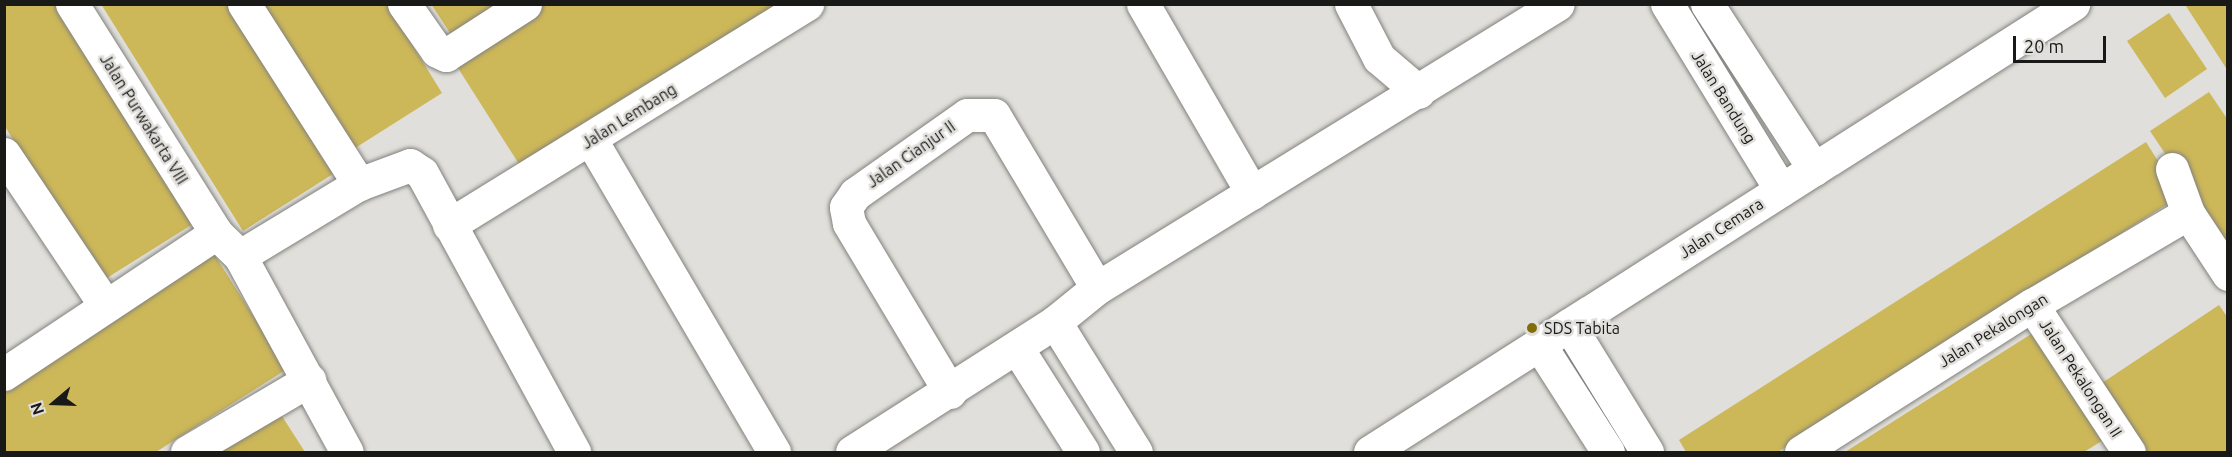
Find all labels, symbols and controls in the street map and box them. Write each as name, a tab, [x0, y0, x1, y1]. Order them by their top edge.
scale bar	[2016, 24, 2109, 62]
text: 20 m	[2024, 36, 2064, 56]
street label: Jalan Bandung	[1688, 47, 1760, 147]
street label: Jalan Purwakarta VIII	[96, 50, 192, 188]
street label: Jalan Lembang	[578, 79, 680, 153]
street label: Jalan Cianjur II	[863, 116, 959, 192]
street label: Jalan Cemara	[1675, 194, 1767, 262]
street label: Jalan Pekalongan	[1935, 289, 2051, 371]
street label: Jalan Pekalongan II	[2036, 315, 2126, 441]
place label: SDS Tabita	[1544, 318, 1620, 338]
marker: SDS Tabita	[1525, 321, 1539, 335]
north arrow	[24, 373, 84, 433]
text: N	[27, 400, 47, 417]

